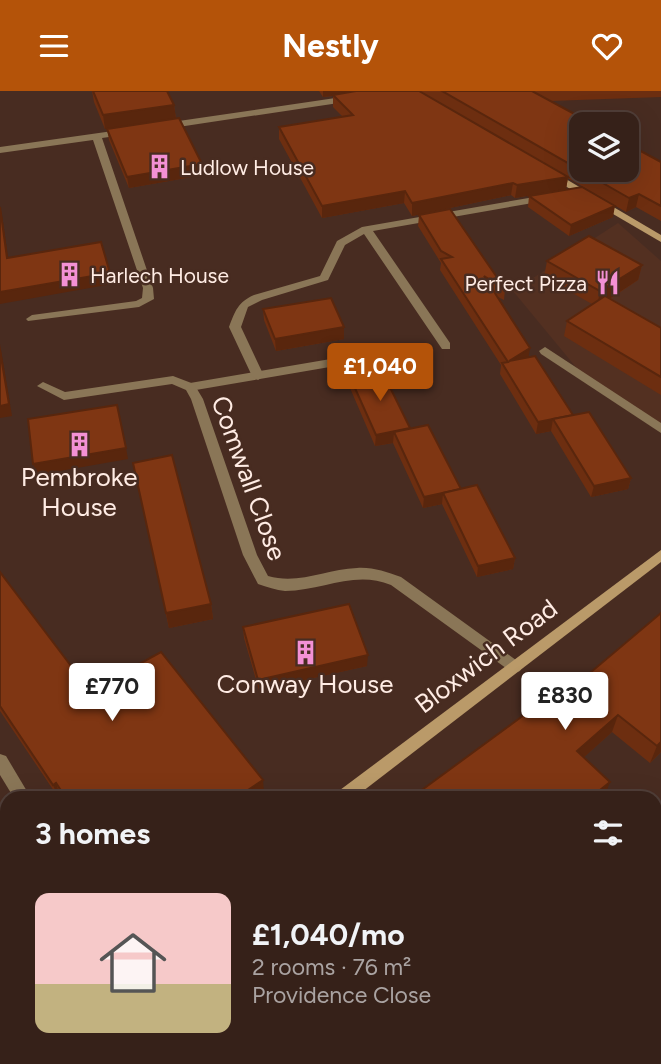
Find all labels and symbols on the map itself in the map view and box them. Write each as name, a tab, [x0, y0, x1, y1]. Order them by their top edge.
building icon: Ludlow House	[146, 153, 174, 181]
place label: Ludlow House	[180, 155, 314, 180]
building icon: Harlech House	[56, 261, 84, 289]
place label: Harlech House	[90, 263, 229, 288]
restaurant icon: Perfect Pizza	[593, 269, 621, 297]
place label: Perfect Pizza	[464, 271, 587, 296]
pin: £1,040	[323, 343, 437, 403]
street label: Comwall Close	[204, 391, 294, 565]
building icon: Pembroke House	[65, 431, 93, 459]
place label: Pembroke House	[21, 461, 137, 523]
street label: Bloxwich Road	[408, 592, 564, 720]
building icon: Conway House	[291, 638, 319, 666]
pin: £770	[71, 663, 153, 723]
place label: Conway House	[217, 668, 393, 700]
pin: £830	[524, 673, 606, 732]

